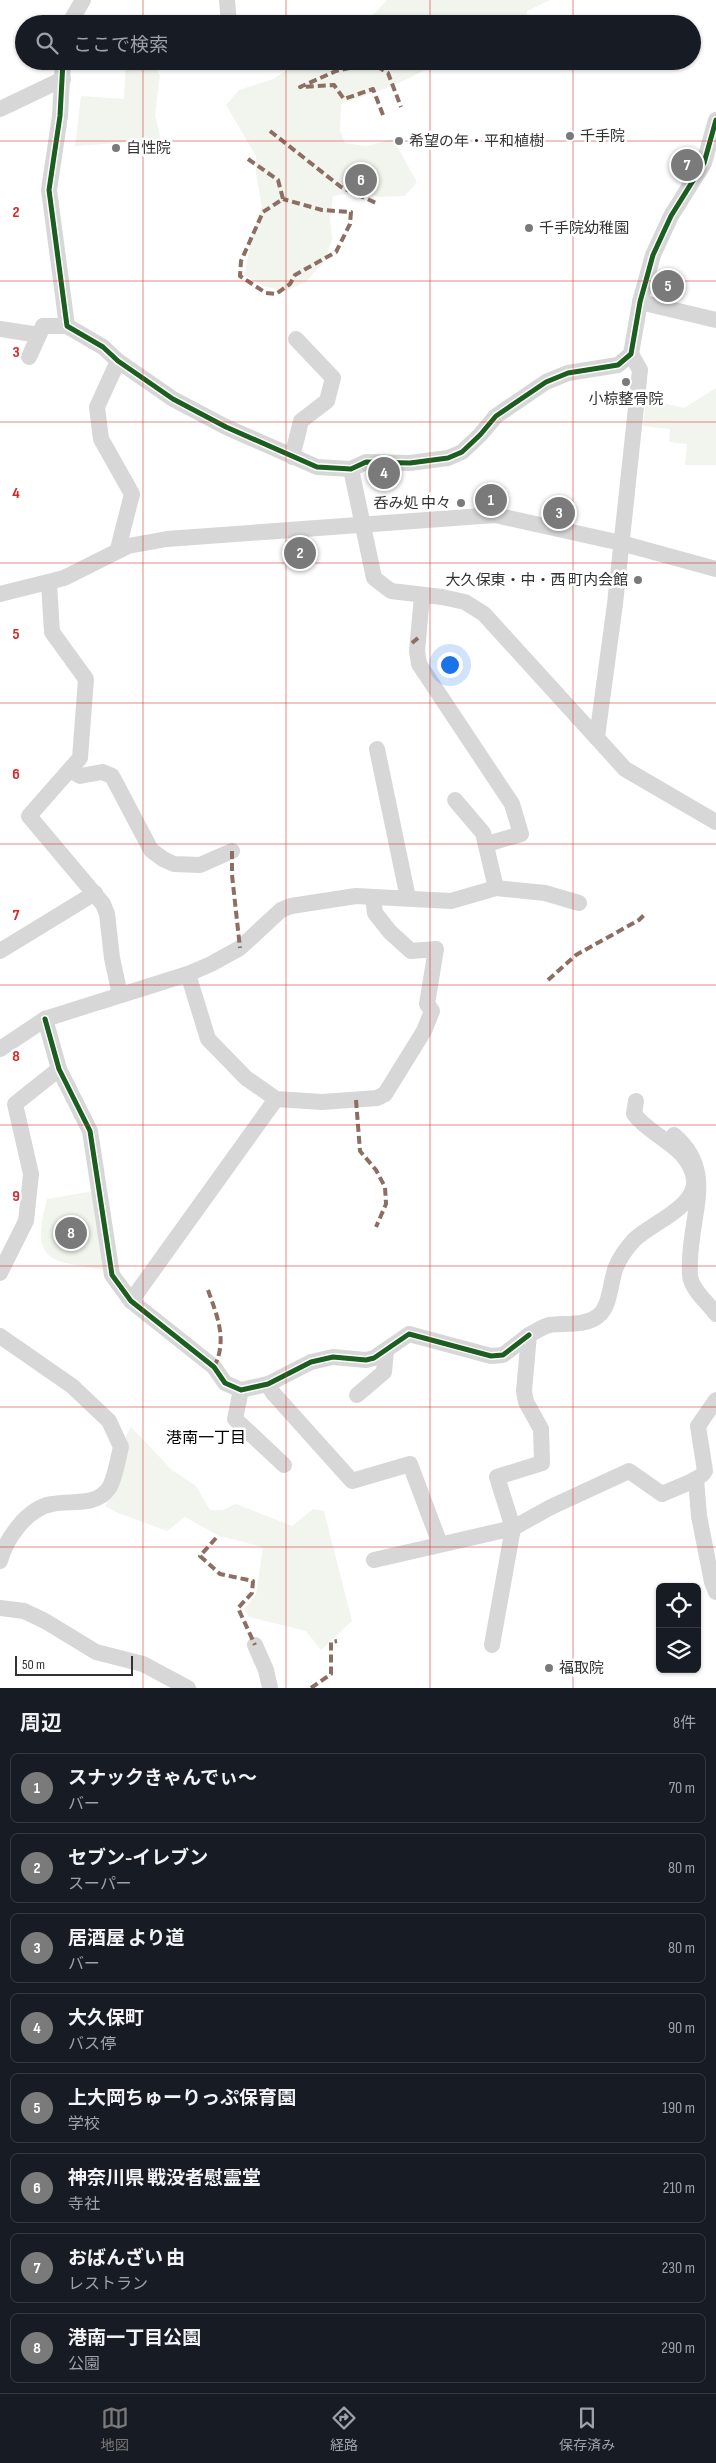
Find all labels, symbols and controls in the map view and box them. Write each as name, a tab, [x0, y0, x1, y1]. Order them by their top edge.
search box	[15, 15, 701, 70]
icon: search	[33, 29, 61, 57]
text: ここで検索	[73, 34, 168, 57]
place label: 千手院	[580, 127, 625, 146]
marker: 千手院	[564, 130, 576, 142]
place label: 希望の年・平和植樹	[409, 132, 544, 151]
marker: 希望の年・平和植樹	[393, 135, 405, 147]
place label: 自性院	[126, 139, 171, 158]
marker: 自性院	[110, 142, 122, 154]
pin: 7	[671, 146, 703, 184]
pin: 6	[345, 161, 377, 199]
text: 2	[12, 203, 20, 222]
place label: 千手院幼稚園	[539, 219, 629, 238]
marker: 千手院幼稚園	[523, 222, 535, 234]
pin: 5	[652, 267, 684, 305]
text: 3	[12, 343, 20, 362]
marker: 小椋整骨院	[620, 376, 632, 388]
place label: 小椋整骨院	[588, 390, 664, 409]
pin: 4	[368, 454, 400, 492]
pin: 1	[475, 481, 507, 519]
text: 4	[12, 484, 20, 503]
place label: 呑み処 中々	[374, 494, 451, 513]
pin: 3	[543, 494, 575, 532]
marker: 呑み処 中々	[455, 497, 467, 509]
pin: 2	[284, 534, 316, 572]
place label: 大久保東・中・西 町内会館	[446, 571, 628, 590]
marker: 大久保東・中・西 町内会館	[632, 574, 644, 586]
text: 5	[12, 625, 20, 644]
your location	[437, 652, 463, 678]
text: 6	[12, 765, 20, 784]
text: 7	[13, 906, 20, 925]
text: 8	[12, 1047, 20, 1066]
text: 9	[12, 1187, 20, 1206]
pin: 8	[55, 1214, 87, 1252]
district label: 港南一丁目	[166, 1429, 246, 1448]
map controls	[656, 1583, 701, 1673]
button: locate	[656, 1583, 701, 1628]
button: layers	[656, 1628, 701, 1673]
scale bar	[15, 1653, 132, 1676]
text: 50 m	[22, 1656, 45, 1673]
place label: 福取院	[559, 1659, 604, 1678]
marker: 福取院	[543, 1662, 555, 1674]
text: 周辺	[20, 1711, 62, 1736]
text: 8件	[673, 1714, 696, 1733]
text: スナックきゃんでぃ〜	[68, 1767, 257, 1790]
text: 1	[34, 1779, 40, 1798]
text: 70 m	[669, 1779, 695, 1798]
text: バー	[68, 1795, 100, 1814]
text: セブン-イレブン	[68, 1847, 208, 1870]
text: 2	[33, 1859, 41, 1878]
text: 80 m	[668, 1859, 695, 1878]
text: スーパー	[68, 1875, 132, 1894]
text: 居酒屋 より道	[68, 1927, 185, 1950]
text: 3	[33, 1939, 41, 1958]
text: 80 m	[668, 1939, 695, 1958]
text: バー	[68, 1955, 100, 1974]
text: 大久保町	[68, 2007, 144, 2030]
text: 4	[33, 2019, 41, 2038]
text: 90 m	[668, 2019, 695, 2038]
text: バス停	[68, 2035, 116, 2054]
text: 上大岡ちゅーりっぷ保育園	[68, 2087, 296, 2110]
text: 5	[33, 2099, 41, 2118]
text: 190 m	[662, 2099, 695, 2118]
text: 学校	[68, 2115, 100, 2134]
text: 神奈川県 戦没者慰霊堂	[68, 2167, 261, 2190]
text: 6	[33, 2179, 41, 2198]
text: 210 m	[663, 2179, 695, 2198]
text: 寺社	[68, 2195, 100, 2214]
text: おばんざい 由	[68, 2247, 185, 2270]
text: 7	[34, 2259, 40, 2278]
text: 230 m	[662, 2259, 695, 2278]
text: レストラン	[68, 2275, 148, 2294]
text: 港南一丁目公園	[68, 2327, 201, 2350]
text: 8	[33, 2339, 41, 2358]
text: 290 m	[661, 2339, 695, 2358]
text: 公園	[68, 2355, 100, 2374]
tab: 地図	[101, 2404, 129, 2454]
tab: 経路	[330, 2404, 358, 2454]
tab: 保存済み	[559, 2404, 615, 2454]

